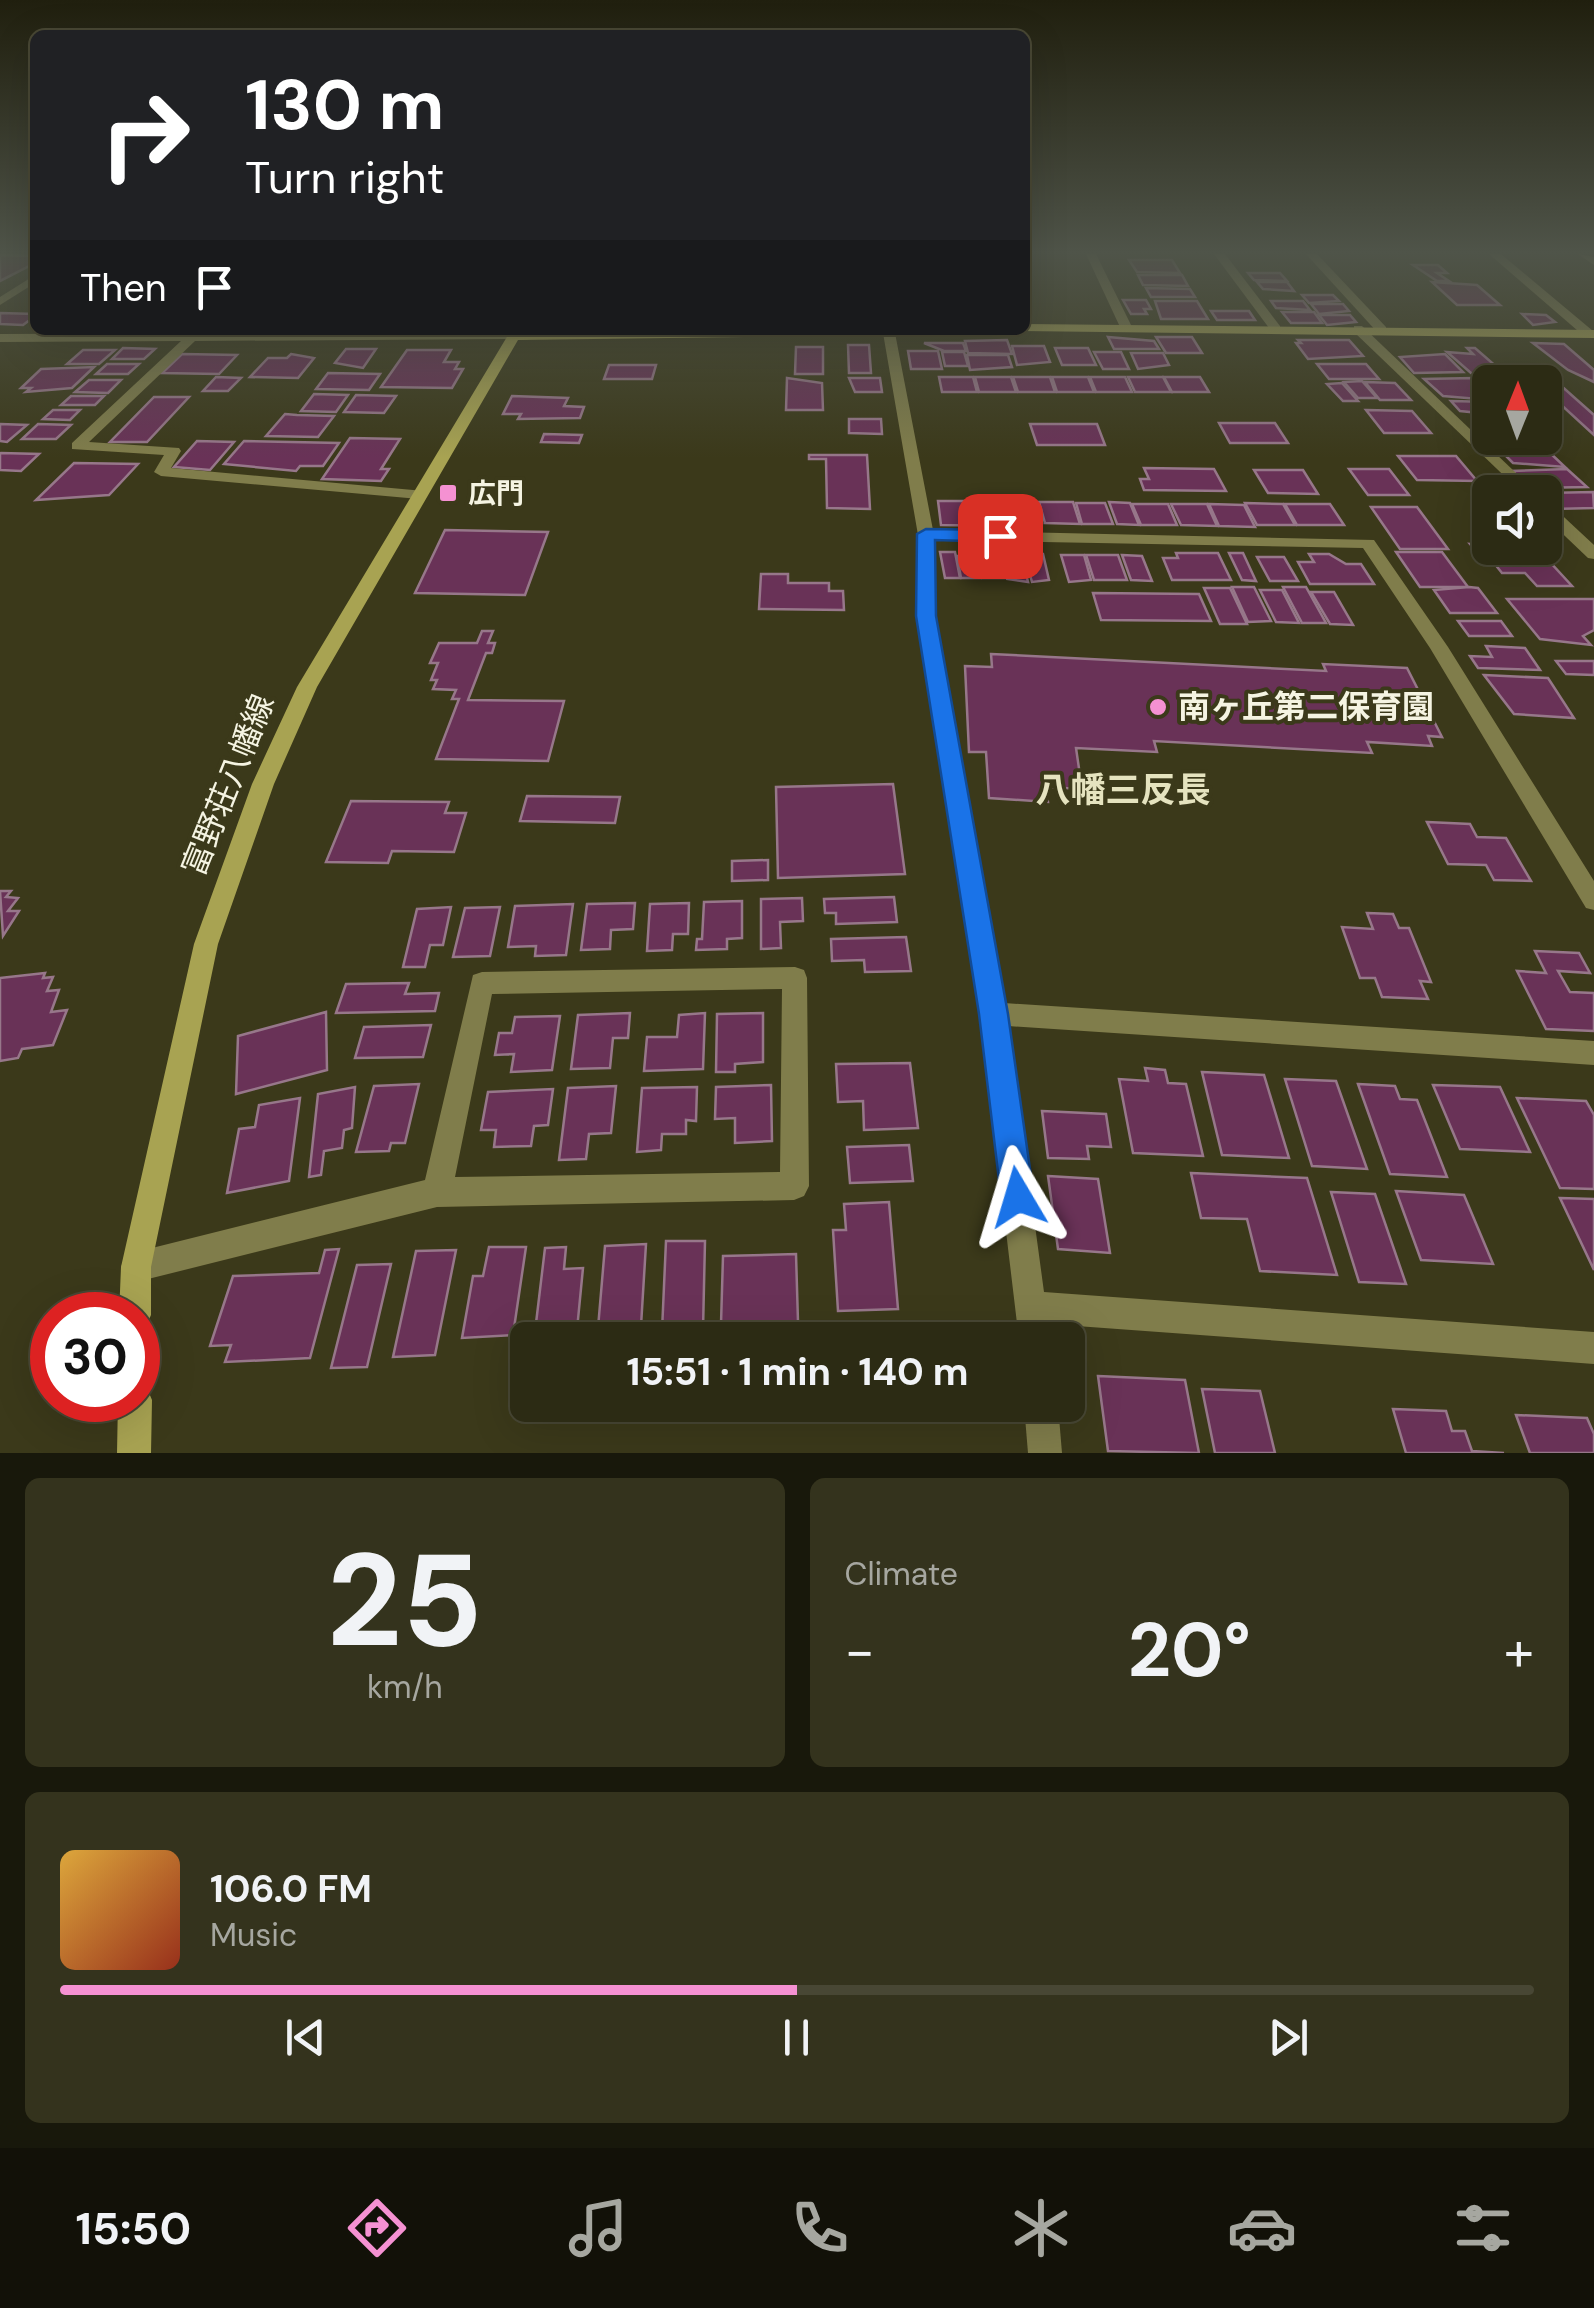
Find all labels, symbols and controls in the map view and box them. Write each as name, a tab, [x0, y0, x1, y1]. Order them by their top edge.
text: 130 m	[245, 60, 444, 151]
icon: right	[80, 70, 210, 200]
text: Turn right	[245, 148, 444, 207]
icon: arrive	[187, 260, 242, 315]
text: Then	[80, 263, 167, 313]
north arrow	[1472, 365, 1562, 455]
map controls	[1472, 365, 1562, 565]
place label: 広門	[468, 475, 524, 512]
button: sound	[1472, 475, 1562, 565]
marker: 広門	[437, 482, 459, 504]
pin	[958, 494, 1043, 579]
icon: arrive	[973, 509, 1028, 564]
place label: 南ヶ丘第二保育園	[1178, 686, 1434, 728]
street label: 富野荘八幡線	[173, 688, 283, 882]
marker: 南ヶ丘第二保育園	[1147, 696, 1169, 718]
district label: 八幡三反長	[1035, 767, 1211, 813]
position arrow	[966, 1145, 1070, 1249]
speed limit sign: 30	[30, 1292, 160, 1422]
text: 15:51 · 1 min · 140 m	[627, 1347, 968, 1397]
text: 25	[327, 1516, 483, 1685]
text: Climate	[845, 1553, 958, 1595]
text: 20°	[1128, 1602, 1251, 1699]
text: −	[845, 1615, 875, 1687]
text: +	[1504, 1615, 1534, 1687]
text: km/h	[367, 1666, 443, 1708]
text: 106.0 FM	[210, 1864, 372, 1914]
text: Music	[210, 1914, 297, 1956]
icon: previous	[278, 2010, 333, 2065]
icon: pause	[769, 2010, 824, 2065]
icon: next	[1261, 2010, 1316, 2065]
icon: directions	[342, 2193, 412, 2263]
icon: music	[563, 2193, 633, 2263]
icon: phone	[785, 2193, 855, 2263]
icon: climate	[1006, 2193, 1076, 2263]
icon: car	[1227, 2193, 1297, 2263]
icon: filters	[1448, 2193, 1518, 2263]
text: 15:50	[76, 2199, 191, 2258]

